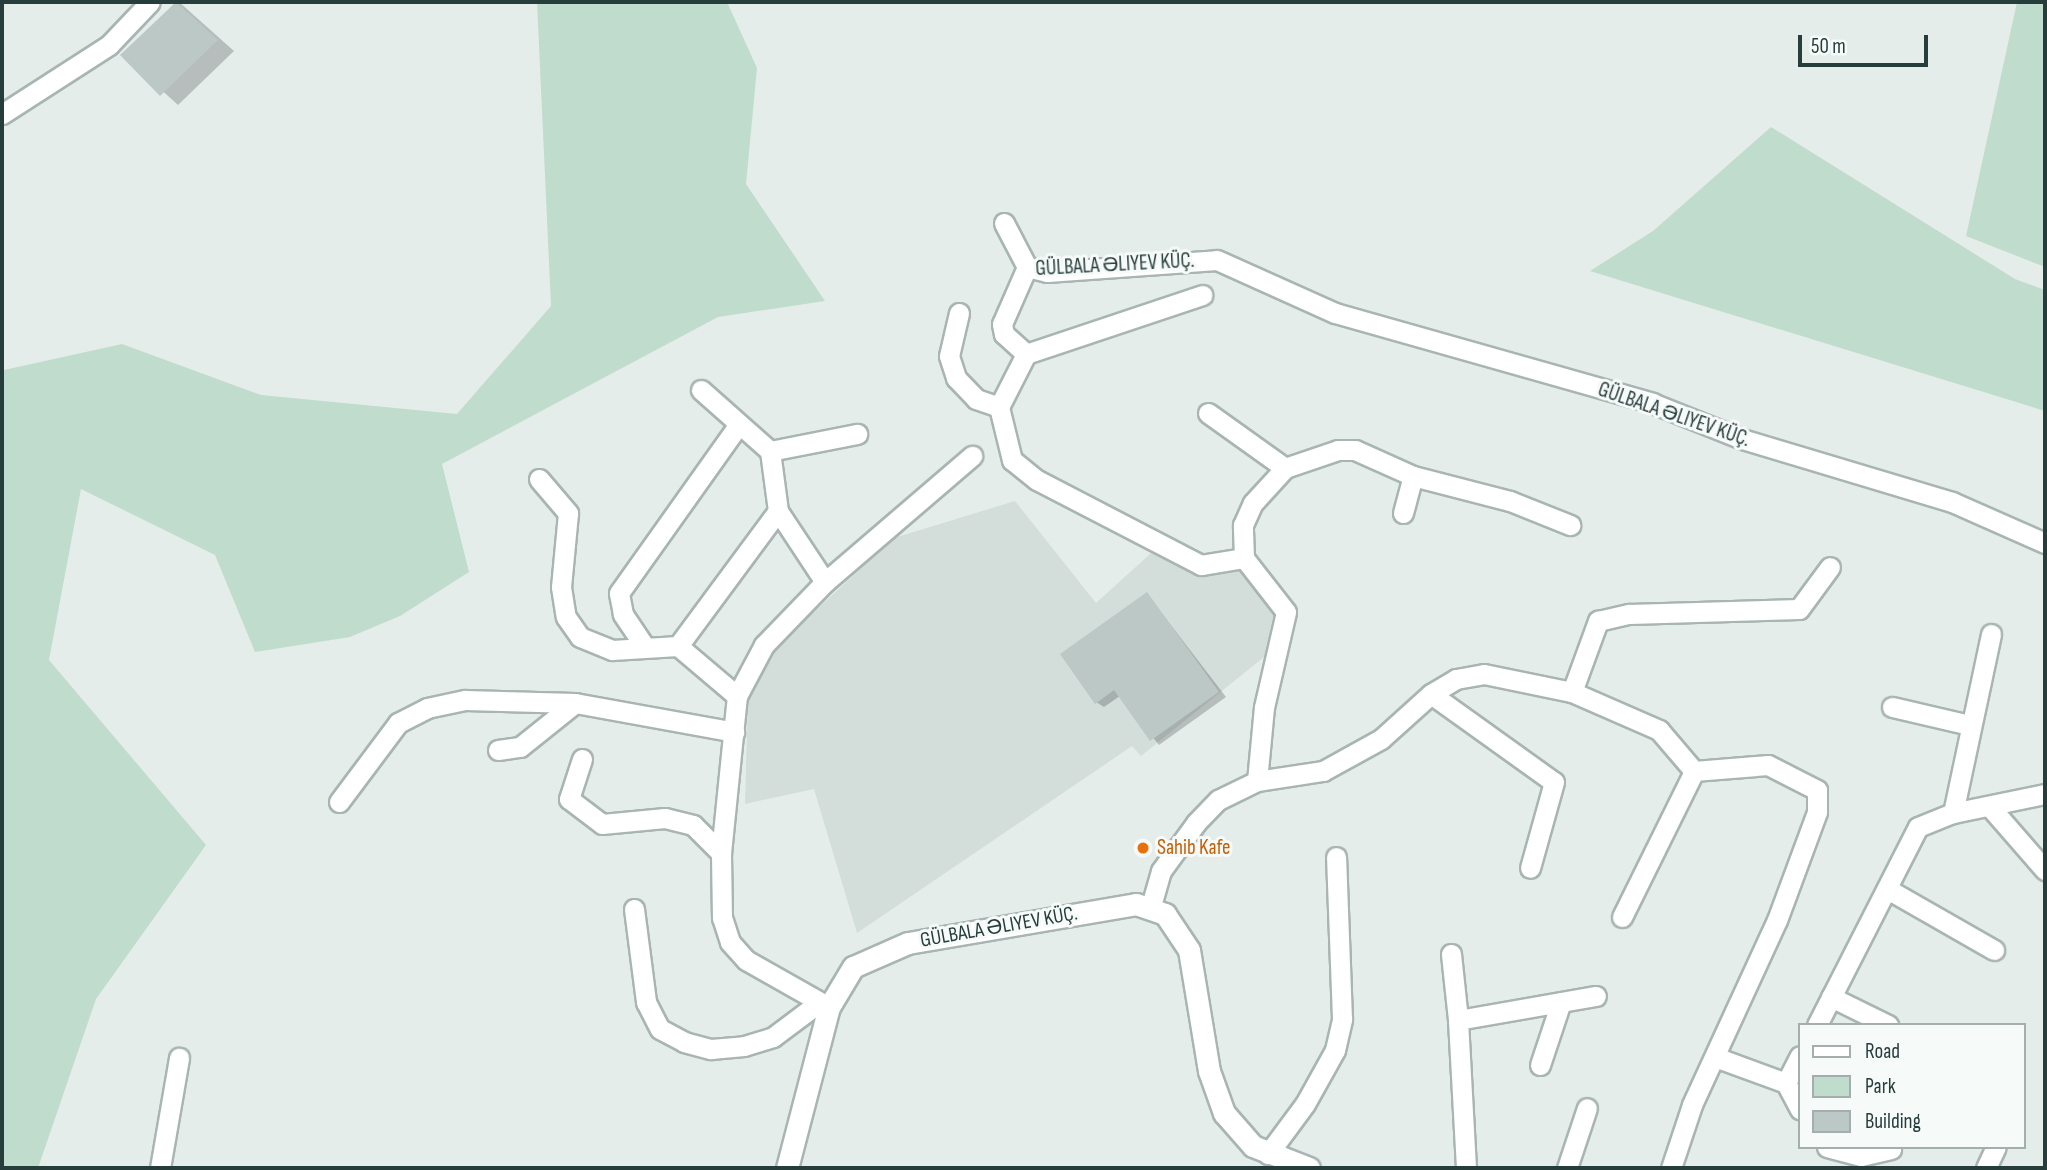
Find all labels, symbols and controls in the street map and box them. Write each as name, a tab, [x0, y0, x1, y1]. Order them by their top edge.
scale bar	[1802, 21, 1932, 65]
text: 50 m	[1811, 34, 1846, 59]
street label: GÜLBALA ƏLIYEV KÜÇ.	[1035, 248, 1195, 282]
street label: GÜLBALA ƏLIYEV KÜÇ.	[1595, 377, 1753, 453]
place label: Sahib Kafe	[1157, 835, 1231, 861]
marker: Sahib Kafe	[1135, 840, 1151, 856]
street label: GÜLBALA ƏLIYEV KÜÇ.	[918, 901, 1080, 953]
legend	[1798, 1023, 2026, 1149]
text: Road	[1865, 1039, 1900, 1064]
text: Park	[1865, 1074, 1896, 1099]
text: Building	[1865, 1109, 1921, 1134]

